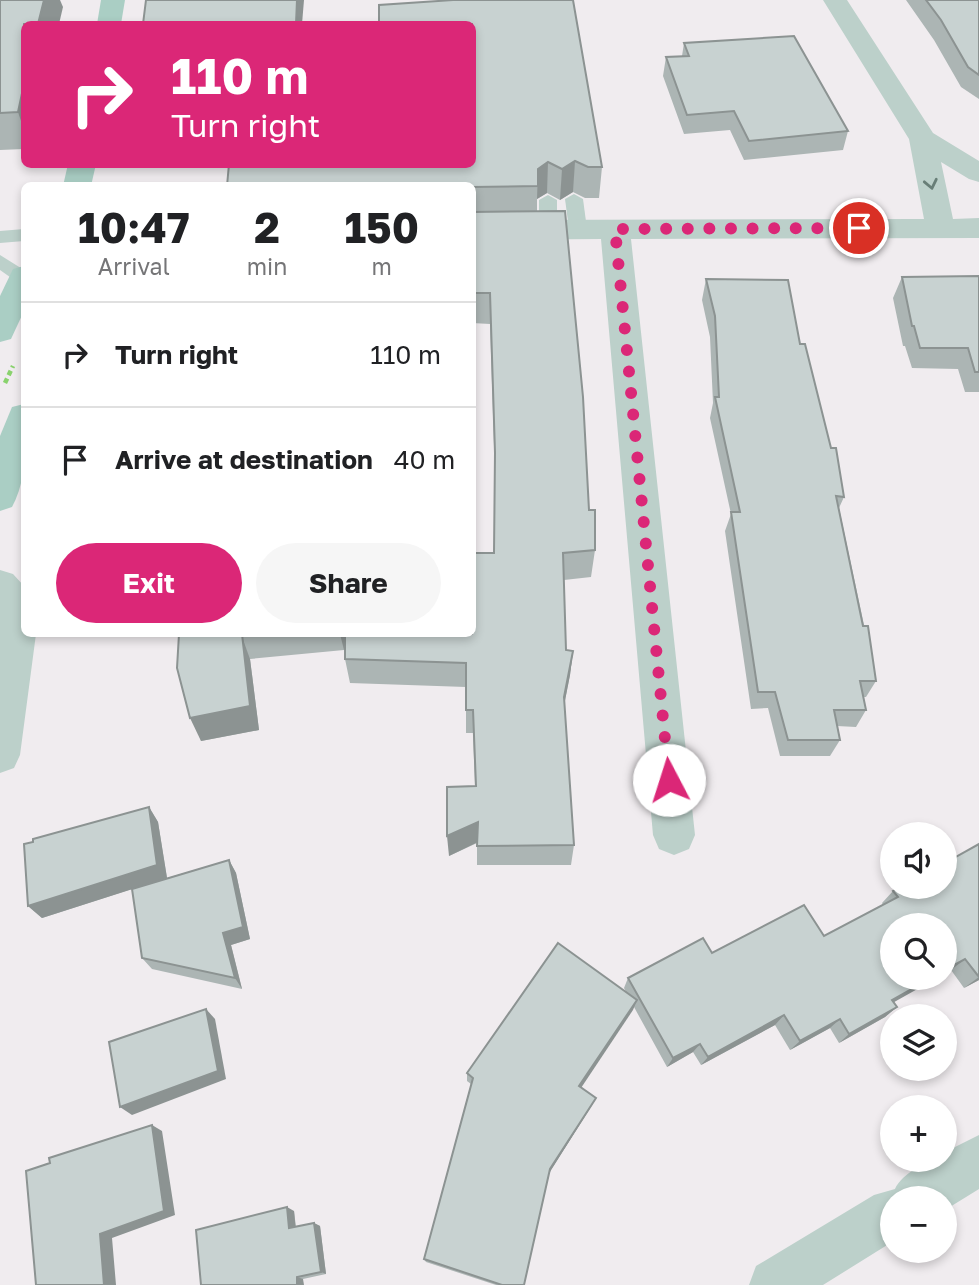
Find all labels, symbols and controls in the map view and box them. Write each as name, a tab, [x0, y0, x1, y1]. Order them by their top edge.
text: 110 m	[171, 46, 308, 105]
icon: right	[56, 49, 147, 140]
text: Turn right	[171, 106, 320, 144]
one-way arrow	[923, 178, 938, 190]
pin	[829, 198, 889, 258]
text: 10:47	[78, 202, 190, 252]
text: 2	[254, 202, 280, 252]
text: 150	[344, 202, 419, 252]
icon: arrive	[840, 209, 878, 247]
text: Arrival	[98, 252, 170, 280]
text: min	[247, 252, 287, 280]
text: m	[371, 252, 392, 280]
icon: right	[56, 336, 94, 374]
text: Turn right	[115, 339, 238, 370]
text: 110 m	[370, 339, 441, 370]
icon: arrive	[56, 441, 94, 479]
text: Arrive at destination	[115, 444, 373, 475]
text: 40 m	[394, 444, 455, 475]
button: Exit	[56, 543, 242, 623]
button: Share	[256, 543, 441, 623]
position arrow	[632, 743, 706, 817]
map controls	[880, 822, 957, 1263]
button: sound	[880, 822, 957, 899]
button: search	[880, 913, 957, 990]
button: layers	[880, 1004, 957, 1081]
button: +	[880, 1095, 957, 1172]
button: −	[880, 1186, 957, 1263]

